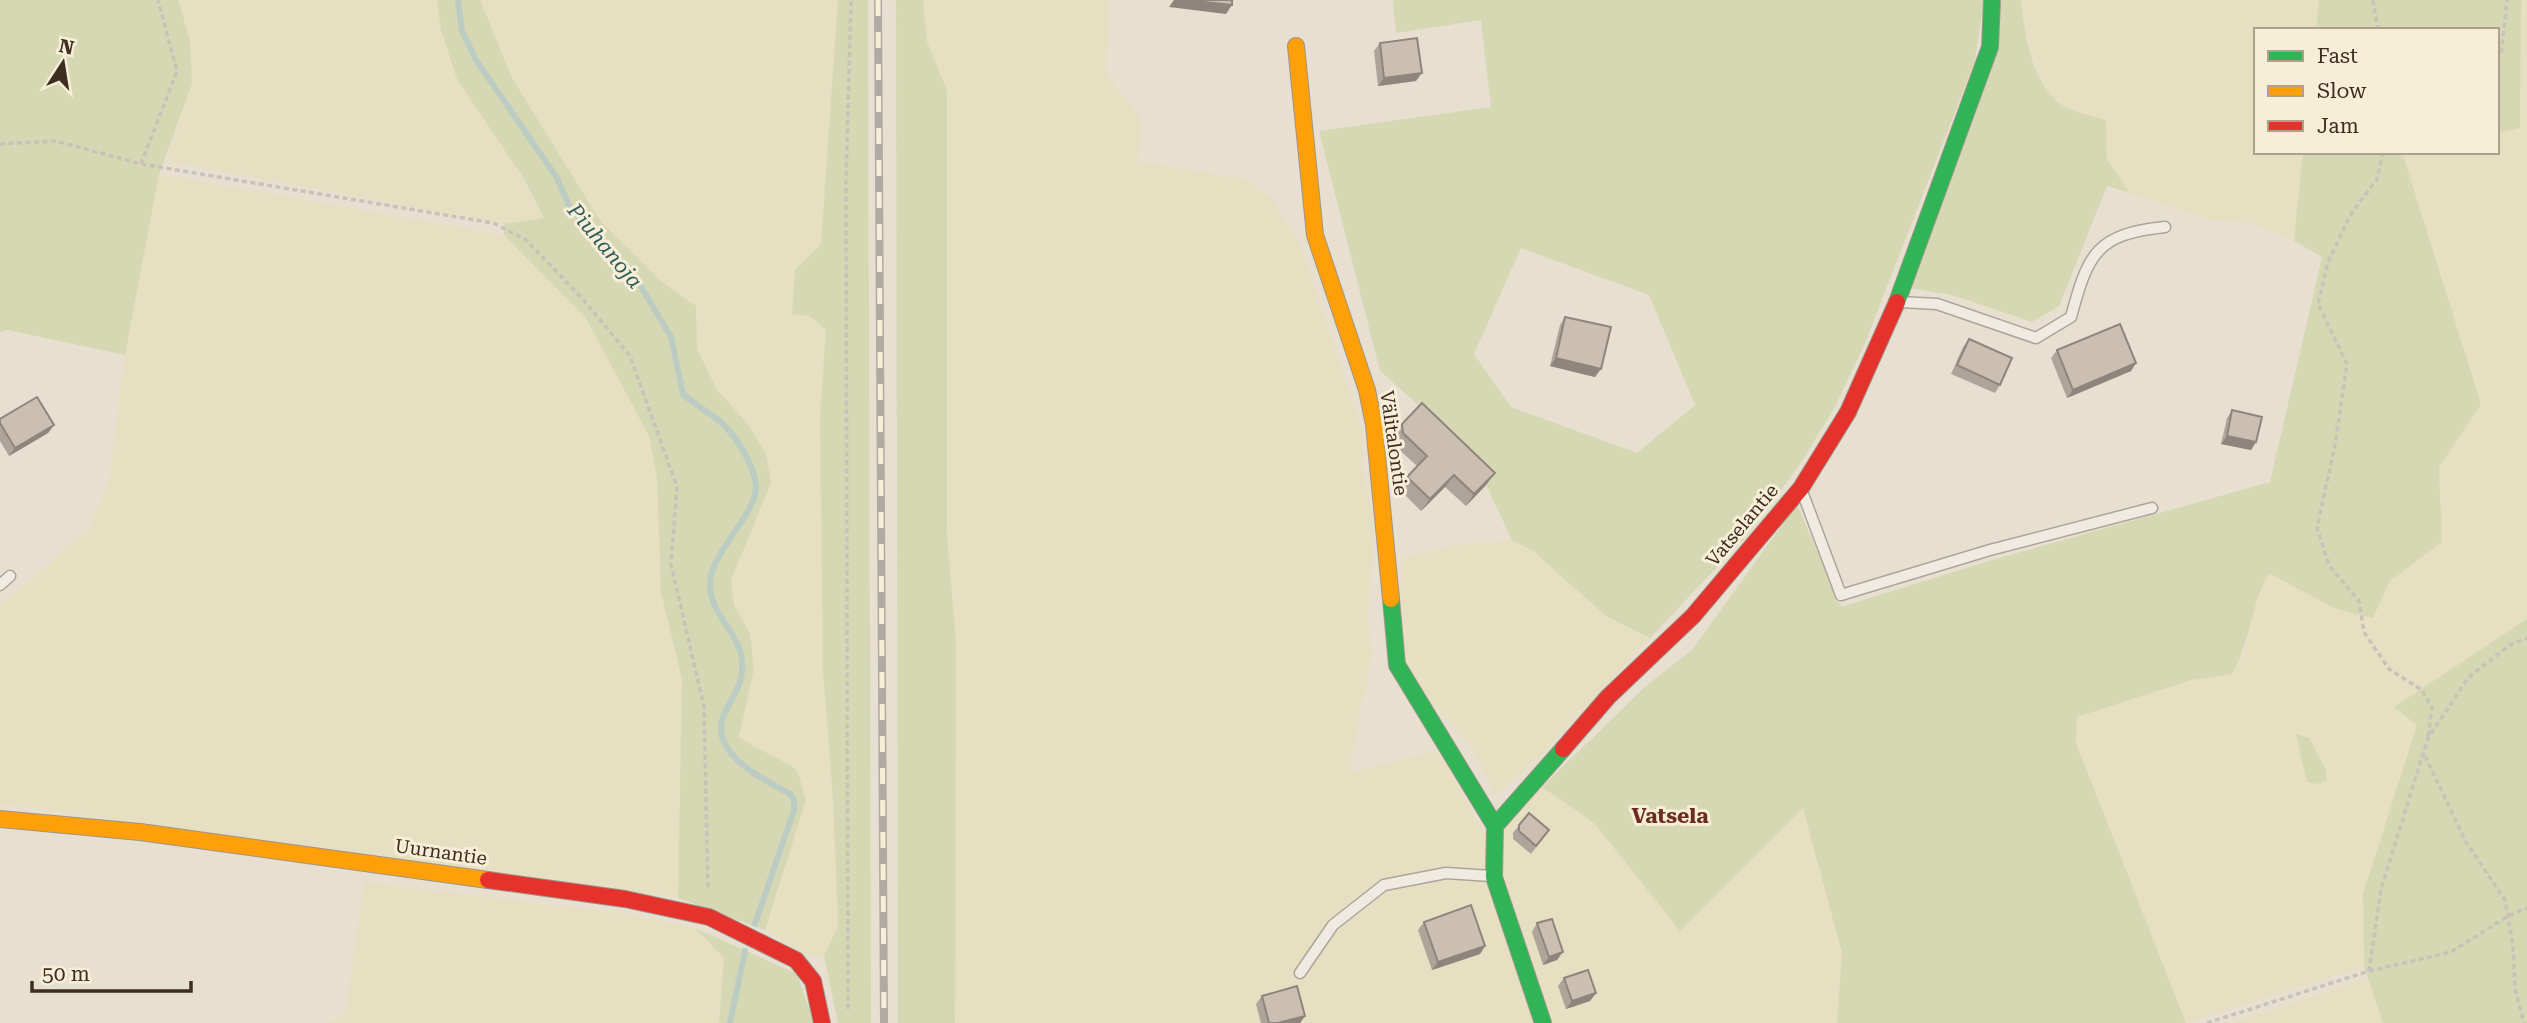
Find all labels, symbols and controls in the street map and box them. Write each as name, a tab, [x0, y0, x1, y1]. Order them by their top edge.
north arrow	[28, 28, 98, 98]
legend	[2254, 28, 2499, 154]
text: N	[57, 34, 76, 60]
text: Fast	[2317, 44, 2358, 68]
text: Slow	[2317, 79, 2367, 103]
text: Jam	[2317, 114, 2359, 138]
water label: Piuhanoja	[562, 198, 647, 293]
street label: Välitalontie	[1375, 389, 1413, 497]
street label: Vatselantie	[1701, 479, 1783, 571]
district label: Vatsela	[1632, 804, 1709, 828]
street label: Uurnantie	[393, 834, 489, 870]
scale bar	[32, 950, 191, 994]
text: 50 m	[42, 962, 90, 986]

